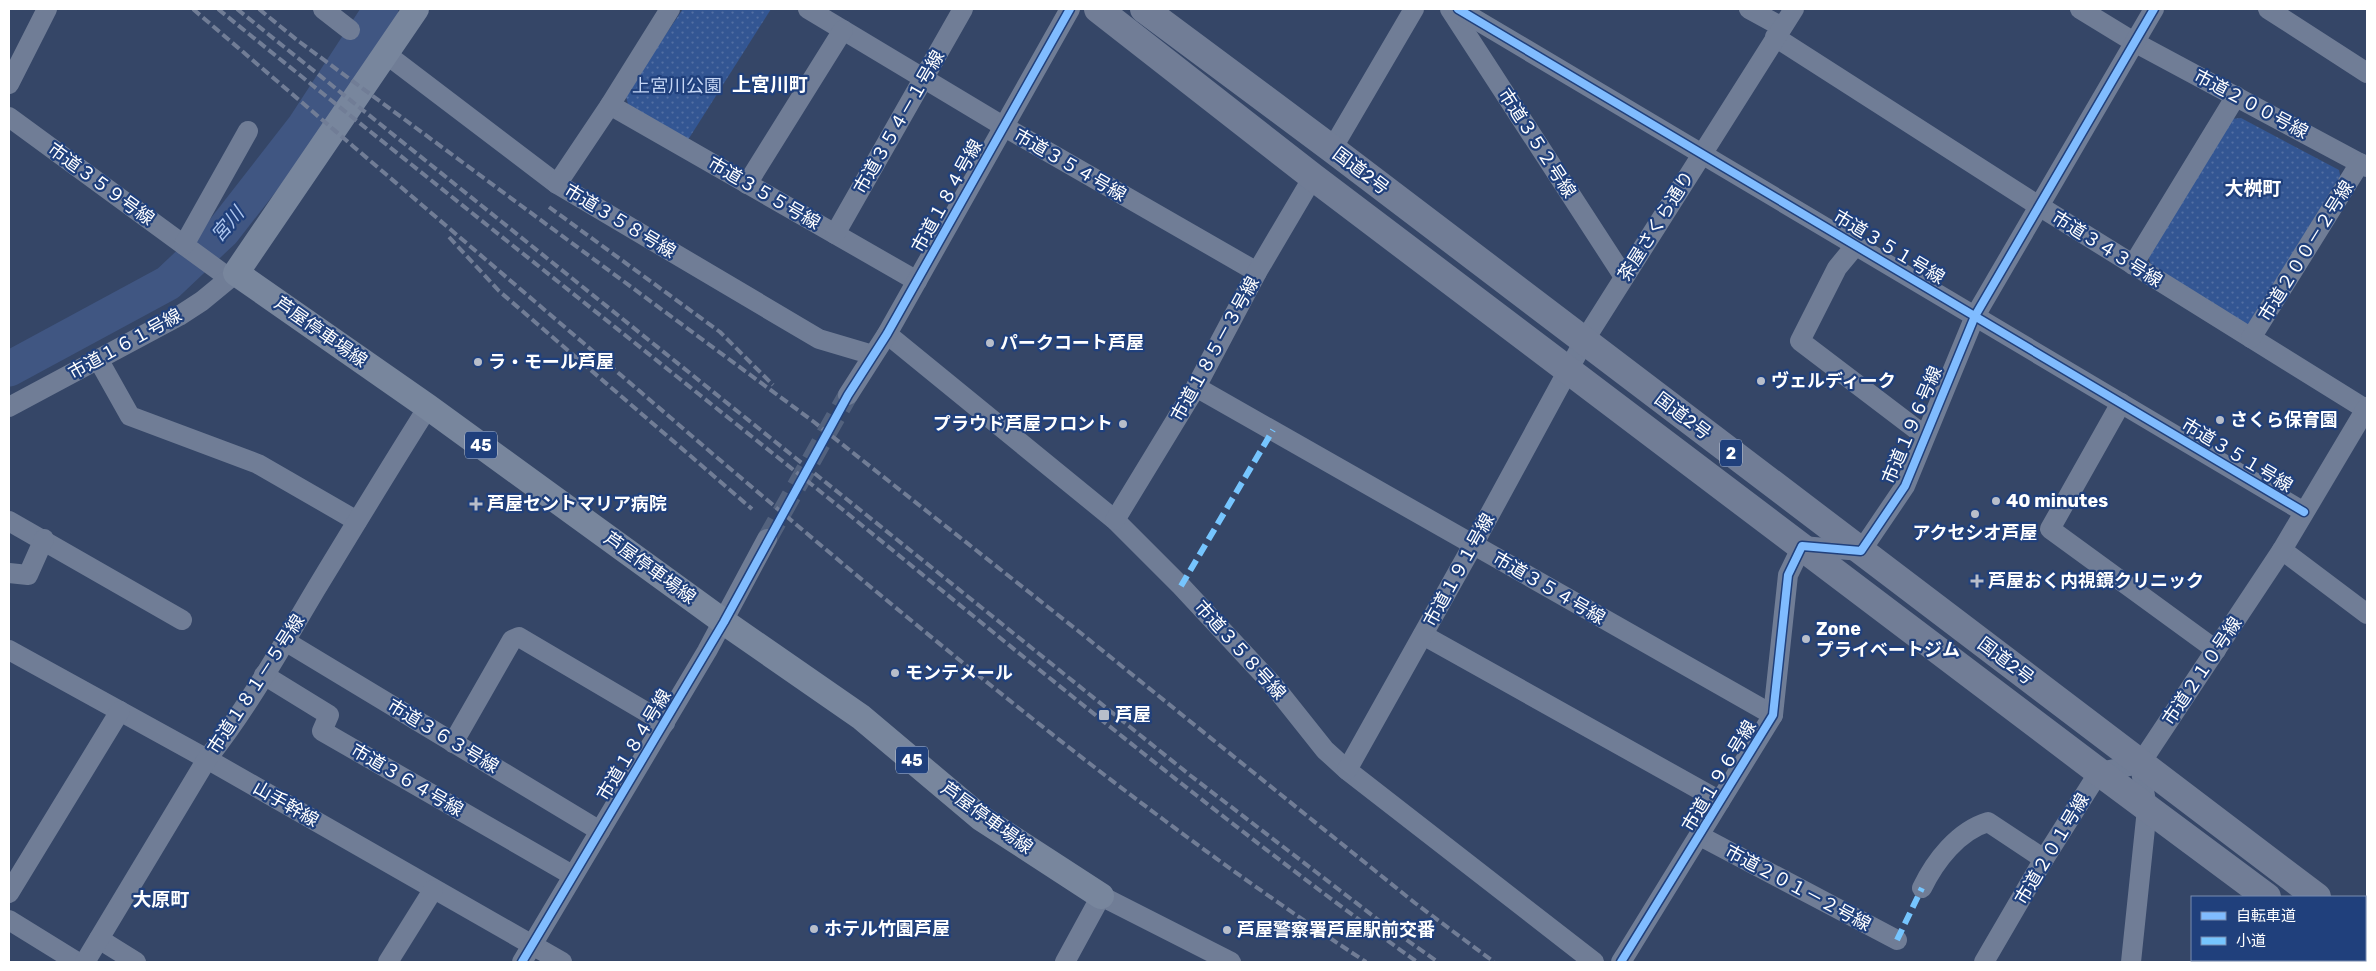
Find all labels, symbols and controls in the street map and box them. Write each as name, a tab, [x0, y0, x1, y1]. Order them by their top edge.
street label: 市道３５４－１号線	[849, 46, 949, 198]
street label: 市道２００号線	[2190, 65, 2312, 143]
district label: 上宮川町	[732, 73, 808, 96]
park label: 上宮川公園	[632, 75, 722, 97]
street label: 市道３５２号線	[1493, 84, 1581, 202]
street label: 市道３５４号線	[1010, 124, 1130, 206]
street label: 市道１８４号線	[907, 136, 987, 256]
street label: 市道３５９号線	[44, 138, 158, 230]
street label: 国道2号	[1329, 143, 1393, 199]
street label: 市道３５５号線	[704, 152, 824, 234]
street label: 茶屋さくら通り	[1613, 167, 1699, 285]
street label: 市道２００－２号線	[2254, 176, 2358, 326]
district label: 大桝町	[2224, 177, 2282, 200]
street label: 市道３５８号線	[560, 179, 680, 263]
water label: 宮川	[206, 201, 250, 246]
street label: 市道３５１号線	[1829, 205, 1949, 289]
street label: 市道３４３号線	[2048, 206, 2166, 292]
street label: 市道１８５－３号線	[1166, 273, 1264, 425]
street label: 芦屋停車場線	[270, 292, 372, 372]
street label: 市道１６１号線	[65, 304, 185, 384]
place label: パークコート芦屋	[1000, 332, 1144, 354]
marker: パークコート芦屋	[984, 337, 996, 349]
place label: ラ・モール芦屋	[488, 351, 614, 373]
marker: ラ・モール芦屋	[472, 356, 484, 368]
street label: 市道１９６号線	[1877, 363, 1947, 487]
place label: ヴェルディーク	[1771, 370, 1896, 392]
marker: ヴェルディーク	[1755, 375, 1767, 387]
street label: 国道2号	[1651, 388, 1715, 444]
place label: さくら保育園	[2230, 409, 2338, 431]
place label: プラウド芦屋フロント	[933, 413, 1113, 435]
street label: 市道３５１号線	[2177, 413, 2297, 497]
marker: さくら保育園	[2214, 414, 2226, 426]
marker: プラウド芦屋フロント	[1117, 418, 1129, 430]
road number: 45	[465, 432, 497, 458]
road number: 2	[1720, 439, 1742, 466]
place label: 40 minutes	[2006, 490, 2108, 512]
place label: 芦屋セントマリア病院	[487, 493, 667, 515]
marker: 40 minutes	[1990, 495, 2002, 507]
marker: 芦屋セントマリア病院	[469, 497, 483, 511]
marker: アクセシオ芦屋	[1969, 508, 1981, 520]
street label: 市道１９１号線	[1419, 510, 1499, 630]
place label: アクセシオ芦屋	[1912, 522, 2038, 544]
street label: 芦屋停車場線	[600, 527, 700, 609]
street label: 市道３５４号線	[1489, 547, 1609, 629]
place label: 芦屋おく内視鏡クリニック	[1988, 570, 2204, 592]
marker: 芦屋おく内視鏡クリニック	[1970, 574, 1984, 588]
street label: 市道３５８号線	[1190, 596, 1290, 704]
street label: 市道１８１－５号線	[203, 610, 309, 758]
street label: 市道２１０号線	[2158, 613, 2246, 729]
place label: Zone プライベートジム	[1816, 618, 1960, 661]
marker: Zone プライベートジム	[1800, 633, 1812, 645]
street label: 国道2号	[1974, 633, 2038, 689]
place label: モンテメール	[905, 662, 1013, 684]
marker: モンテメール	[889, 667, 901, 679]
street label: 市道１８４号線	[592, 685, 676, 805]
street label: 市道３６３号線	[383, 694, 503, 778]
place label: 芦屋	[1115, 704, 1151, 726]
marker: 芦屋	[1097, 708, 1111, 722]
street label: 市道１９６号線	[1677, 716, 1761, 836]
street label: 市道３６４号線	[347, 739, 467, 821]
road number: 45	[896, 746, 928, 774]
street label: 山手幹線	[249, 776, 323, 832]
street label: 芦屋停車場線	[937, 777, 1037, 859]
street label: 市道２０１号線	[2010, 789, 2094, 909]
street label: 市道２０１－２号線	[1721, 840, 1875, 936]
district label: 大原町	[132, 888, 190, 911]
legend	[2191, 896, 2366, 961]
text: 自転車道	[2236, 907, 2296, 925]
place label: ホテル竹園芦屋	[824, 918, 950, 940]
place label: 芦屋警察署芦屋駅前交番	[1237, 919, 1435, 941]
marker: ホテル竹園芦屋	[808, 923, 820, 935]
marker: 芦屋警察署芦屋駅前交番	[1221, 924, 1233, 936]
text: 小道	[2236, 932, 2266, 950]

